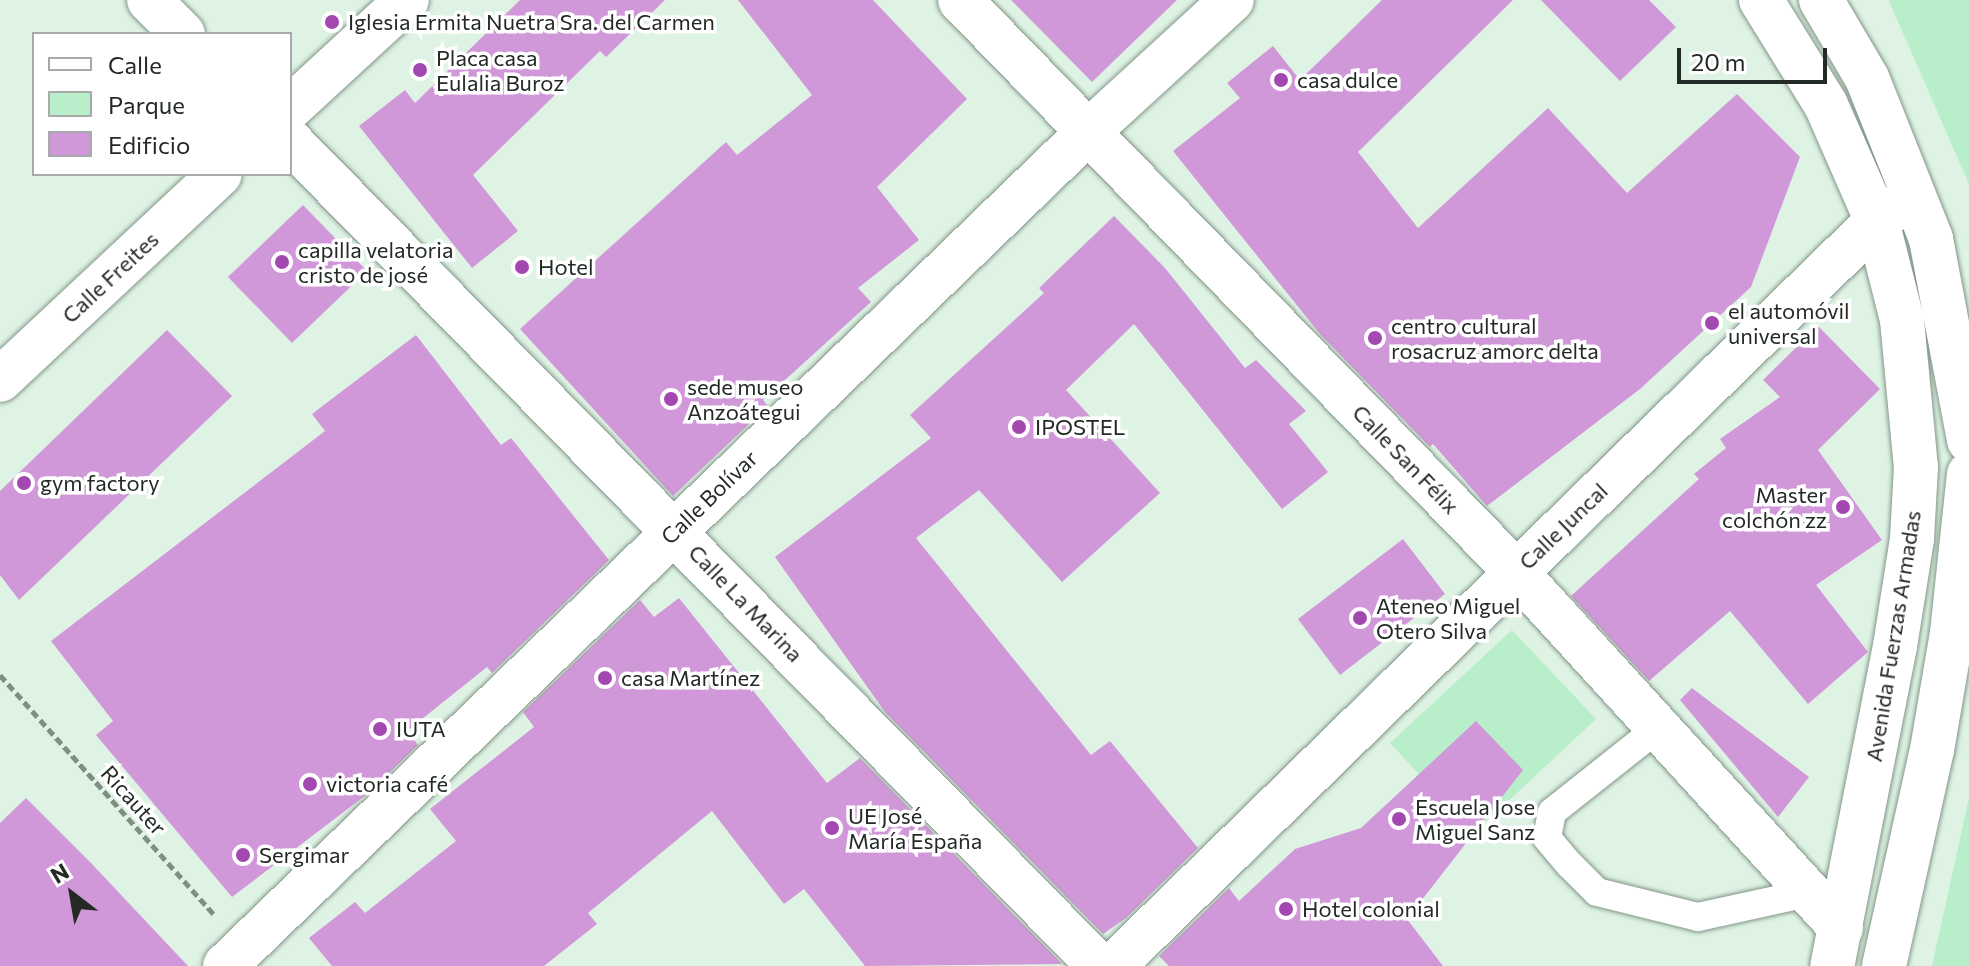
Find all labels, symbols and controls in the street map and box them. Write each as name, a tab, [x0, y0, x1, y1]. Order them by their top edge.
place label: Iglesia Ermita Nuetra Sra. del Carmen	[348, 9, 715, 35]
marker: Iglesia Ermita Nuetra Sra. del Carmen	[323, 13, 341, 31]
legend	[32, 32, 292, 176]
scale bar	[1681, 32, 1831, 82]
place label: Placa casa Eulalia Buroz	[436, 44, 564, 96]
text: 20 m	[1691, 47, 1745, 76]
text: Calle	[108, 50, 162, 79]
marker: Placa casa Eulalia Buroz	[411, 61, 429, 79]
place label: casa dulce	[1297, 67, 1398, 93]
marker: casa dulce	[1272, 71, 1290, 89]
text: Parque	[108, 90, 185, 119]
text: Edificio	[108, 130, 190, 159]
street label: Calle Freites	[56, 226, 164, 328]
place label: capilla velatoria cristo de josé	[298, 236, 453, 288]
marker: capilla velatoria cristo de josé	[273, 253, 291, 271]
place label: Hotel	[538, 254, 594, 280]
marker: Hotel	[513, 258, 531, 276]
place label: el automóvil universal	[1728, 297, 1850, 348]
place label: centro cultural rosacruz amorc delta	[1391, 312, 1599, 364]
marker: el automóvil universal	[1703, 314, 1721, 332]
marker: centro cultural rosacruz amorc delta	[1366, 329, 1384, 347]
place label: sede museo Anzoátegui	[687, 373, 803, 424]
marker: sede museo Anzoátegui	[662, 390, 680, 408]
street label: Calle San Félix	[1347, 399, 1465, 519]
place label: IPOSTEL	[1035, 414, 1125, 440]
marker: IPOSTEL	[1010, 418, 1028, 436]
street label: Calle Bolívar	[655, 445, 763, 549]
place label: gym factory	[40, 470, 160, 496]
marker: gym factory	[15, 474, 33, 492]
street label: Calle Juncal	[1513, 477, 1613, 575]
place label: Master colchón zz	[1722, 481, 1827, 532]
marker: Master colchón zz	[1834, 498, 1852, 516]
street label: Avenida Fuerzas Armadas	[1860, 508, 1926, 764]
street label: Calle La Marina	[683, 539, 809, 667]
place label: Ateneo Miguel Otero Silva	[1376, 592, 1520, 644]
marker: Ateneo Miguel Otero Silva	[1351, 609, 1369, 627]
place label: casa Martínez	[621, 665, 760, 691]
marker: casa Martínez	[596, 669, 614, 687]
place label: IUTA	[396, 716, 446, 742]
marker: IUTA	[371, 720, 389, 738]
street label: Ricauter	[96, 760, 172, 840]
place label: victoria café	[326, 771, 448, 797]
marker: victoria café	[301, 775, 319, 793]
place label: Escuela Jose Miguel Sanz	[1415, 793, 1535, 844]
place label: UE José María España	[848, 802, 982, 854]
marker: Escuela Jose Miguel Sanz	[1390, 810, 1408, 828]
marker: UE José María España	[823, 819, 841, 837]
place label: Sergimar	[259, 842, 349, 868]
marker: Sergimar	[234, 846, 252, 864]
north arrow	[32, 854, 112, 934]
text: N	[45, 857, 73, 889]
place label: Hotel colonial	[1302, 896, 1440, 922]
marker: Hotel colonial	[1277, 900, 1295, 918]

